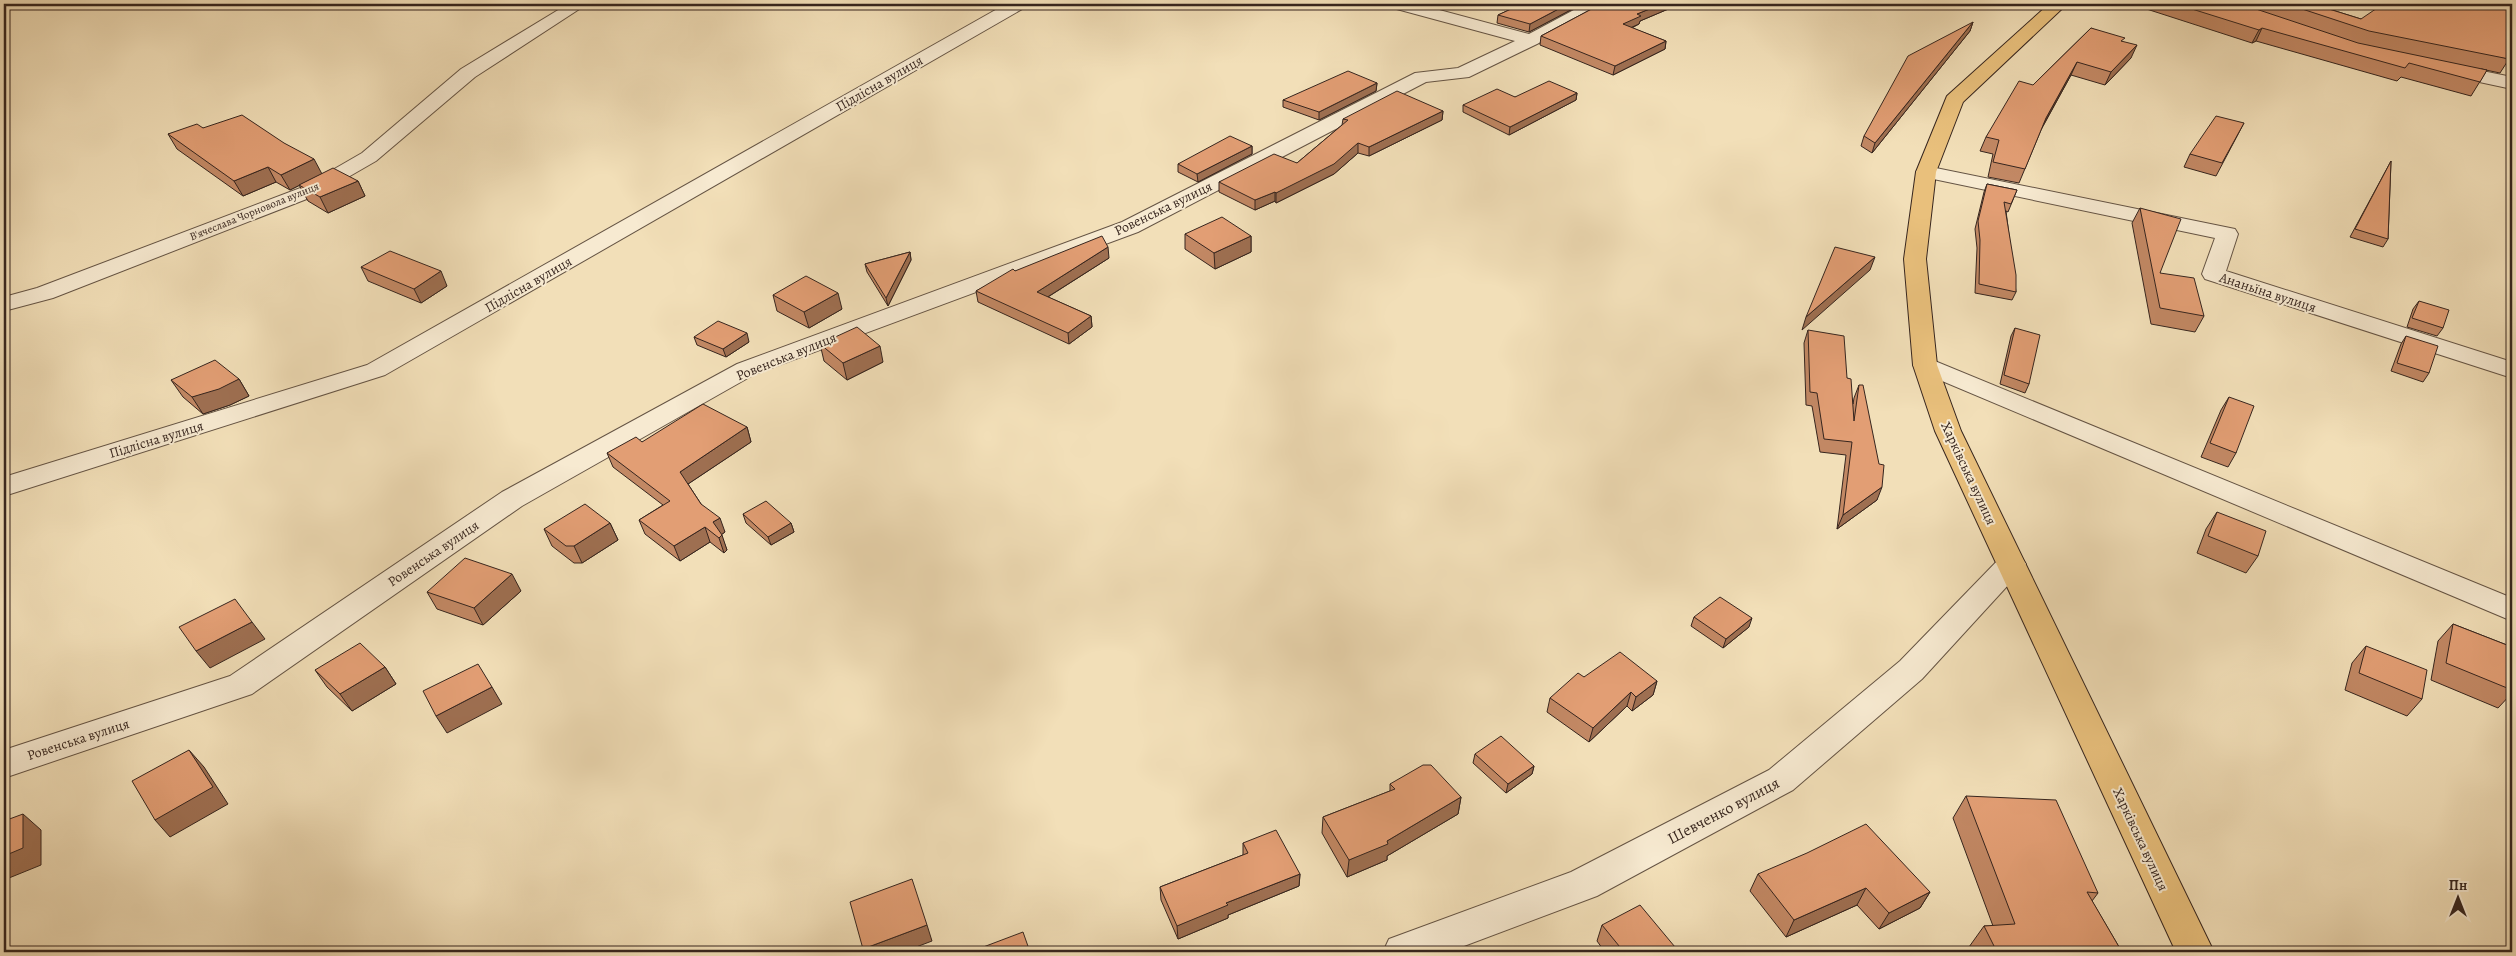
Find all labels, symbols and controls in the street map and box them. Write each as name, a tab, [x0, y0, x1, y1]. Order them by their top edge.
street label: Підлісна вулиця	[832, 51, 926, 116]
street label: Ровенська вулиця	[1111, 176, 1215, 240]
street label: В'ячеслава Чорновола вулиця	[187, 179, 321, 244]
street label: Підлісна вулиця	[481, 252, 575, 317]
street label: Ананьїна вулиця	[2216, 268, 2319, 317]
street label: Ровенська вулиця	[733, 328, 839, 385]
street label: Підлісна вулиця	[107, 416, 206, 463]
street label: Харківська вулиця	[1936, 419, 2001, 528]
street label: Ровенська вулиця	[384, 516, 483, 591]
street label: Ровенська вулиця	[25, 714, 132, 765]
street label: Шевченко вулиця	[1664, 772, 1784, 850]
street label: Харківська вулиця	[2108, 785, 2173, 894]
north arrow	[2434, 874, 2484, 924]
text: Пн	[2449, 876, 2467, 895]

